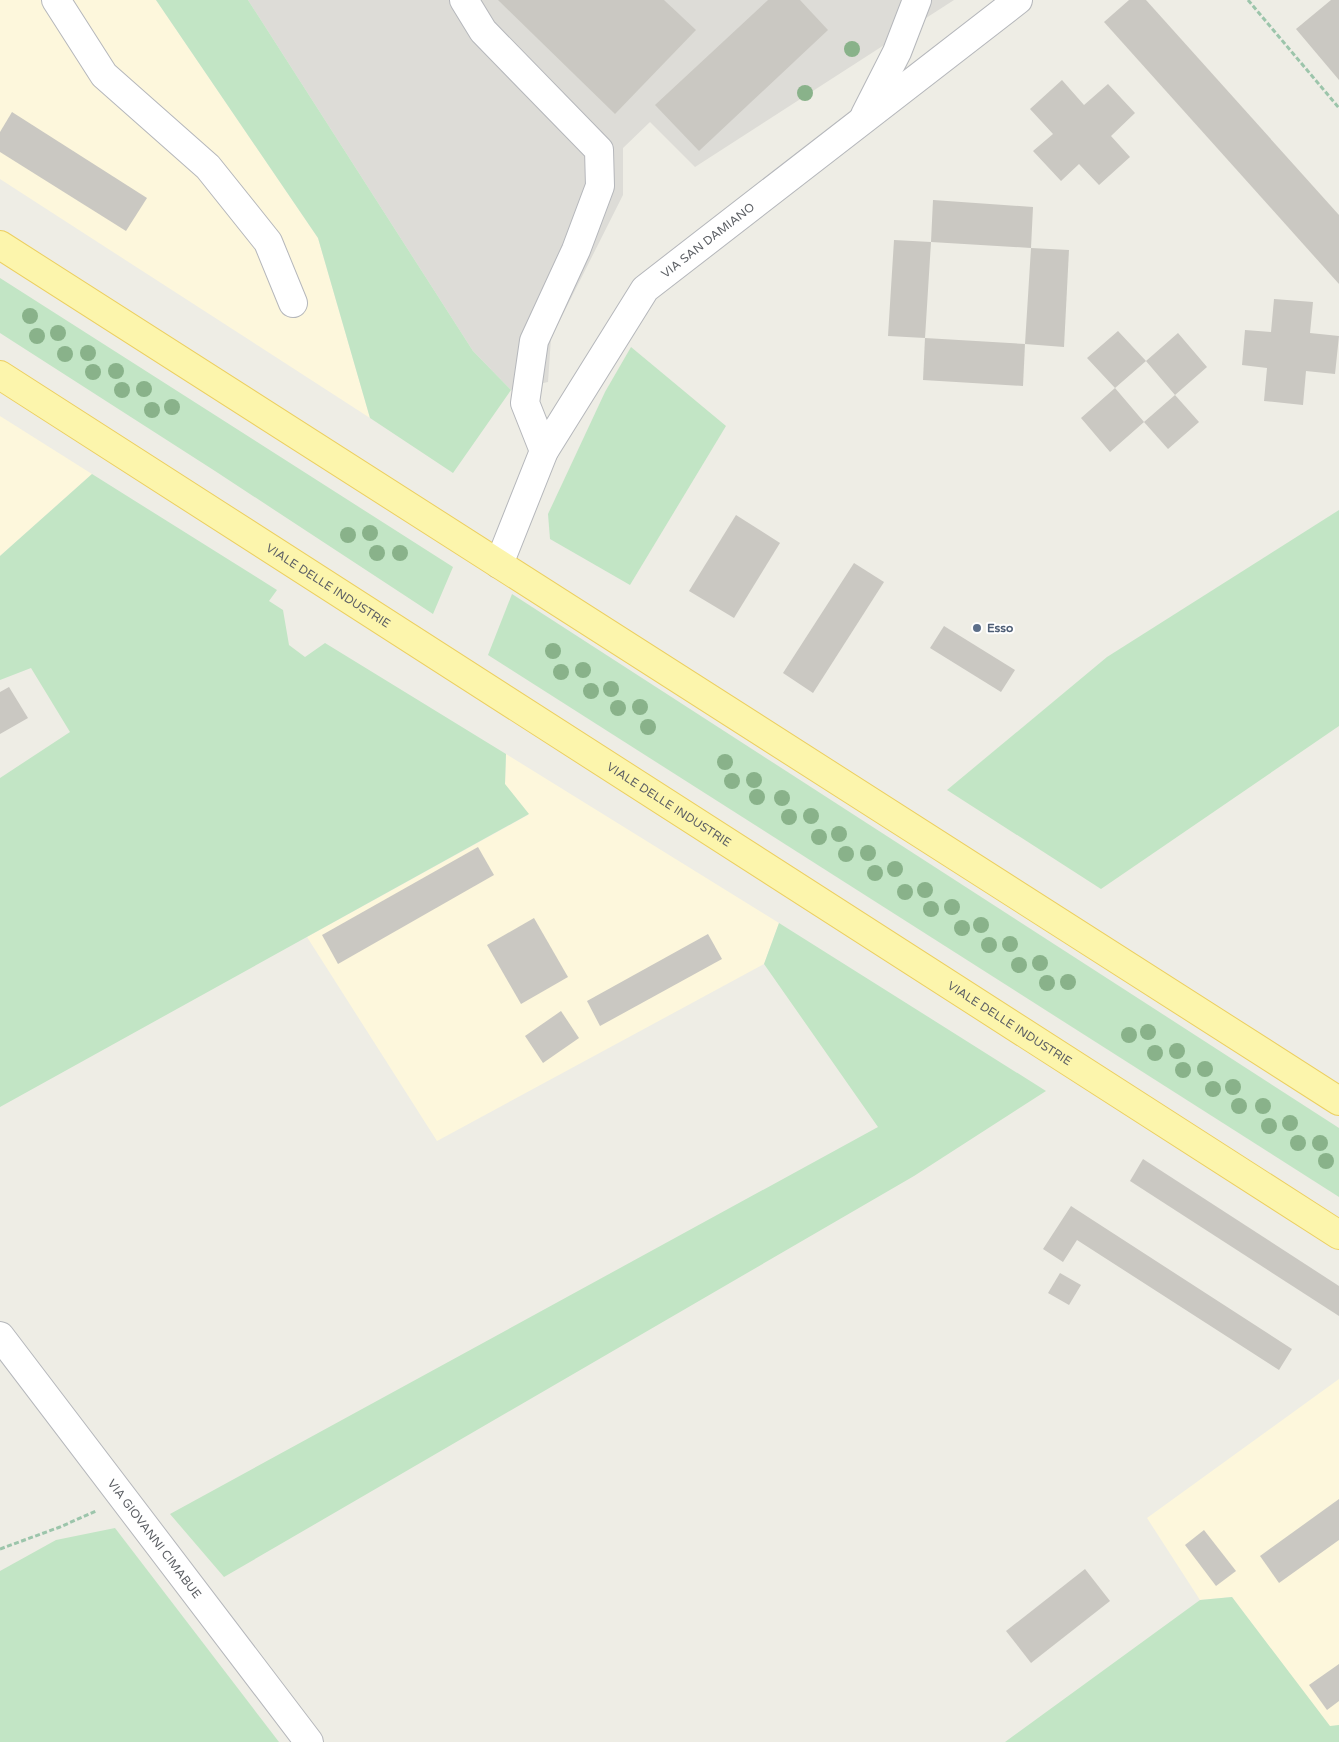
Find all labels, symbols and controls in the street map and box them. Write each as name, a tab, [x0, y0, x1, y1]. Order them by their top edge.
street label: VIA SAN DAMIANO	[658, 200, 757, 281]
street label: VIALE DELLE INDUSTRIE	[263, 541, 393, 631]
place label: Esso	[987, 621, 1013, 635]
marker: Esso	[971, 622, 983, 634]
street label: VIALE DELLE INDUSTRIE	[604, 760, 734, 850]
street label: VIALE DELLE INDUSTRIE	[945, 978, 1075, 1069]
street label: VIA GIOVANNI CIMABUE	[105, 1477, 204, 1601]

